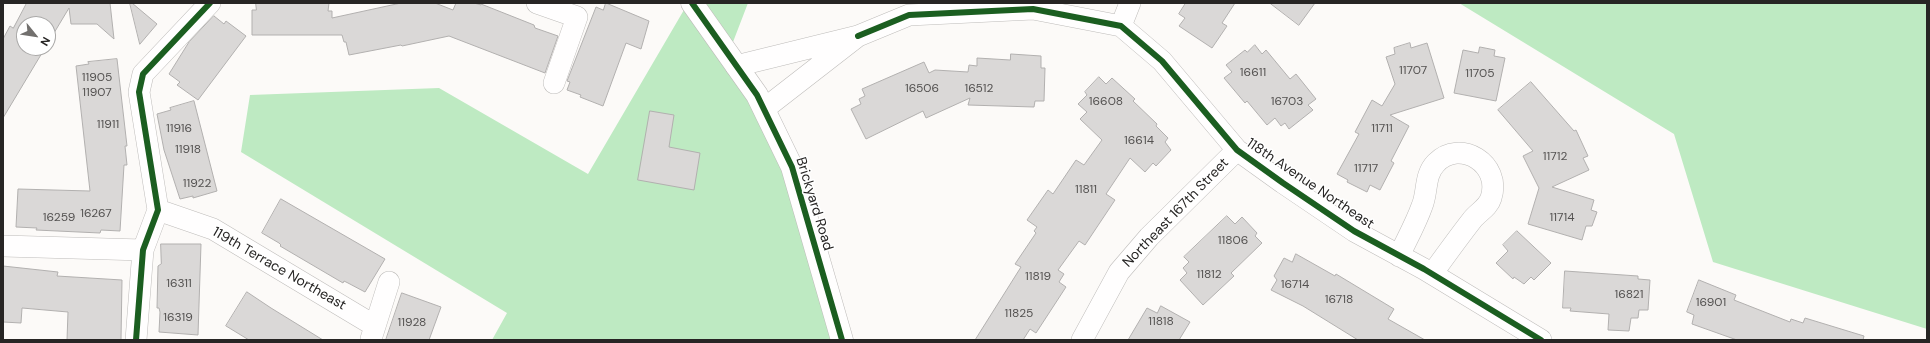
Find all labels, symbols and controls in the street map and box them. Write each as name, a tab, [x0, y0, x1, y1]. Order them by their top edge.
north arrow	[16, 16, 56, 56]
text: N	[37, 35, 54, 48]
house number: 11707	[1399, 64, 1427, 78]
house number: 16611	[1240, 66, 1266, 80]
house number: 11705	[1465, 67, 1495, 81]
house number: 11905	[82, 71, 112, 85]
house number: 16506	[905, 82, 939, 96]
house number: 16512	[964, 82, 994, 96]
house number: 11907	[82, 86, 112, 100]
house number: 16608	[1089, 95, 1123, 109]
house number: 16703	[1271, 95, 1303, 109]
house number: 11911	[97, 118, 119, 132]
house number: 11916	[166, 122, 192, 136]
house number: 11711	[1371, 122, 1393, 136]
house number: 16614	[1124, 134, 1154, 148]
street label: 118th Avenue Northeast	[1243, 135, 1377, 233]
house number: 11918	[175, 143, 201, 157]
house number: 11712	[1543, 150, 1567, 164]
street label: Brickyard Road	[792, 155, 836, 253]
street label: Northeast 167th Street	[1119, 155, 1233, 271]
house number: 11717	[1354, 162, 1378, 176]
house number: 11922	[183, 177, 211, 191]
house number: 11811	[1075, 183, 1097, 197]
house number: 16267	[80, 207, 112, 221]
house number: 16259	[43, 211, 75, 225]
house number: 11714	[1550, 211, 1574, 225]
street label: 119th Terrace Northeast	[209, 224, 349, 314]
house number: 11806	[1218, 234, 1248, 248]
house number: 11812	[1196, 268, 1222, 282]
house number: 11819	[1025, 270, 1051, 284]
house number: 16311	[166, 277, 192, 291]
house number: 16714	[1281, 278, 1309, 292]
house number: 16821	[1614, 288, 1644, 302]
house number: 16718	[1325, 293, 1353, 307]
house number: 16901	[1696, 296, 1726, 310]
house number: 11825	[1005, 307, 1033, 321]
house number: 16319	[163, 311, 193, 325]
house number: 11818	[1148, 315, 1174, 329]
house number: 11928	[398, 316, 426, 330]

